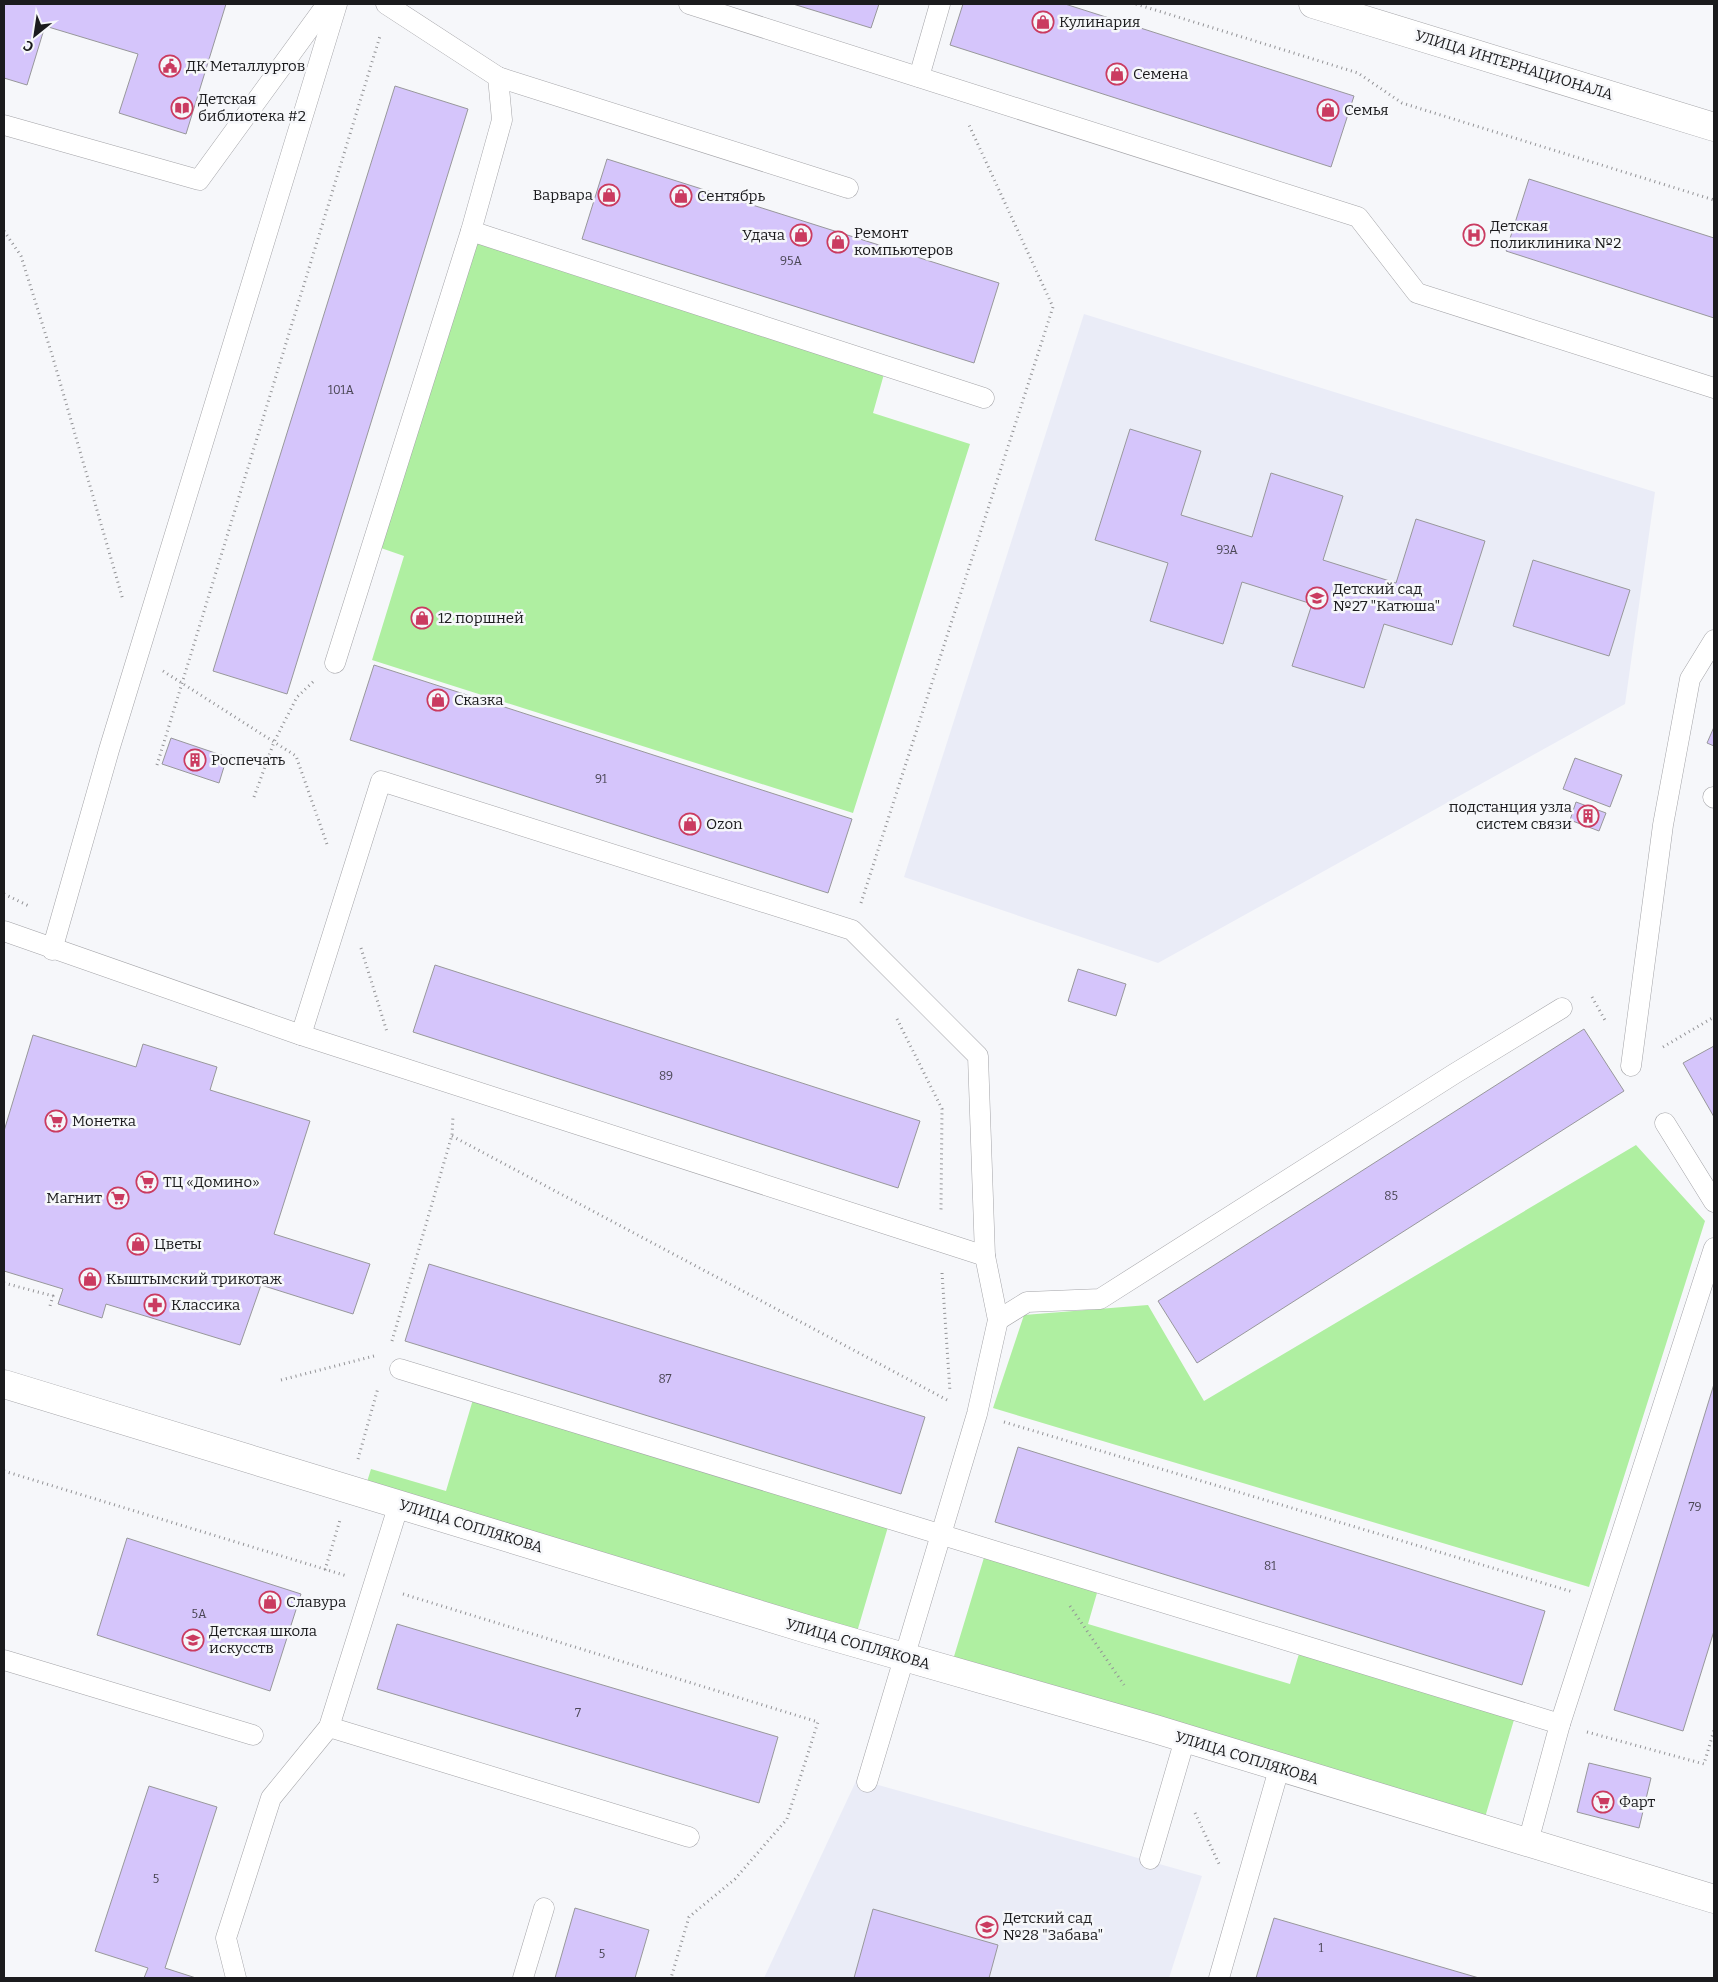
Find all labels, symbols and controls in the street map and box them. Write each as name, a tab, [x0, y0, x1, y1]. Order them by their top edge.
north arrow	[10, 10, 60, 60]
shop icon: Кулинария	[1031, 10, 1055, 34]
place label: Кулинария	[1059, 13, 1140, 31]
street label: УЛИЦА ИНТЕРНАЦИОНАЛА	[1413, 26, 1616, 104]
text: С	[21, 36, 37, 55]
public building icon: ДК Металлургов	[158, 54, 182, 78]
place label: ДК Металлургов	[186, 57, 305, 75]
shop icon: Семена	[1105, 62, 1129, 86]
place label: Семена	[1133, 65, 1188, 83]
place label: Детская библиотека #2	[198, 90, 306, 125]
library icon: Детская библиотека #2	[170, 96, 194, 120]
shop icon: Семья	[1316, 98, 1340, 122]
place label: Семья	[1344, 101, 1389, 119]
shop icon: Варвара	[597, 183, 621, 207]
shop icon: Сентябрь	[669, 184, 693, 208]
place label: Варвара	[533, 186, 593, 204]
place label: Сентябрь	[697, 187, 766, 205]
place label: Детская поликлиника №2	[1490, 217, 1621, 252]
shop icon: Удача	[789, 223, 813, 247]
hospital icon: Детская поликлиника №2	[1462, 223, 1486, 247]
place label: Ремонт компьютеров	[854, 224, 953, 259]
place label: Удача	[742, 226, 785, 244]
shop icon: Ремонт компьютеров	[826, 230, 850, 254]
house number: 95А	[780, 254, 802, 268]
house number: 101А	[328, 383, 354, 397]
house number: 93А	[1216, 543, 1238, 557]
place label: Детский сад №27 "Катюша"	[1333, 580, 1440, 615]
school or university icon: Детский сад №27 "Катюша"	[1305, 586, 1329, 610]
shop icon: 12 поршней	[410, 606, 434, 630]
place label: 12 поршней	[438, 609, 524, 627]
shop icon: Сказка	[426, 688, 450, 712]
place label: Сказка	[454, 691, 503, 709]
building icon: Роспечать	[183, 748, 207, 772]
place label: Роспечать	[211, 751, 285, 769]
house number: 91	[595, 772, 607, 786]
place label: подстанция узла систем связи	[1449, 798, 1572, 833]
building icon: подстанция узла систем связи	[1576, 804, 1600, 828]
shop icon: Ozon	[678, 812, 702, 836]
place label: Ozon	[706, 815, 743, 833]
house number: 89	[659, 1069, 673, 1083]
supermarket icon: Монетка	[44, 1109, 68, 1133]
place label: Монетка	[72, 1112, 136, 1130]
supermarket icon: ТЦ «Домино»	[135, 1170, 159, 1194]
place label: ТЦ «Домино»	[163, 1173, 260, 1191]
supermarket icon: Магнит	[106, 1186, 130, 1210]
place label: Магнит	[46, 1189, 102, 1207]
house number: 85	[1384, 1189, 1398, 1203]
shop icon: Цветы	[126, 1232, 150, 1256]
place label: Цветы	[154, 1235, 202, 1253]
shop icon: Кыштымский трикотаж	[78, 1267, 102, 1291]
place label: Кыштымский трикотаж	[106, 1270, 283, 1288]
pharmacy icon: Классика	[143, 1293, 167, 1317]
place label: Классика	[171, 1296, 240, 1314]
house number: 87	[658, 1372, 672, 1386]
street label: УЛИЦА СОПЛЯКОВА	[397, 1496, 545, 1557]
house number: 79	[1689, 1500, 1701, 1514]
house number: 81	[1264, 1559, 1276, 1573]
shop icon: Славура	[258, 1590, 282, 1614]
place label: Славура	[286, 1593, 346, 1611]
house number: 5А	[192, 1607, 207, 1621]
street label: УЛИЦА СОПЛЯКОВА	[784, 1615, 933, 1673]
place label: Детская школа искусств	[209, 1622, 317, 1657]
school or university icon: Детская школа искусств	[181, 1628, 205, 1652]
house number: 7	[575, 1706, 581, 1720]
street label: УЛИЦА СОПЛЯКОВА	[1173, 1728, 1321, 1789]
supermarket icon: Фарт	[1591, 1790, 1615, 1814]
place label: Фарт	[1619, 1793, 1655, 1811]
house number: 5	[153, 1872, 159, 1886]
place label: Детский сад №28 "Забава"	[1003, 1909, 1103, 1944]
school or university icon: Детский сад №28 "Забава"	[975, 1915, 999, 1939]
house number: 1	[1319, 1941, 1324, 1955]
house number: 5	[599, 1947, 605, 1961]

